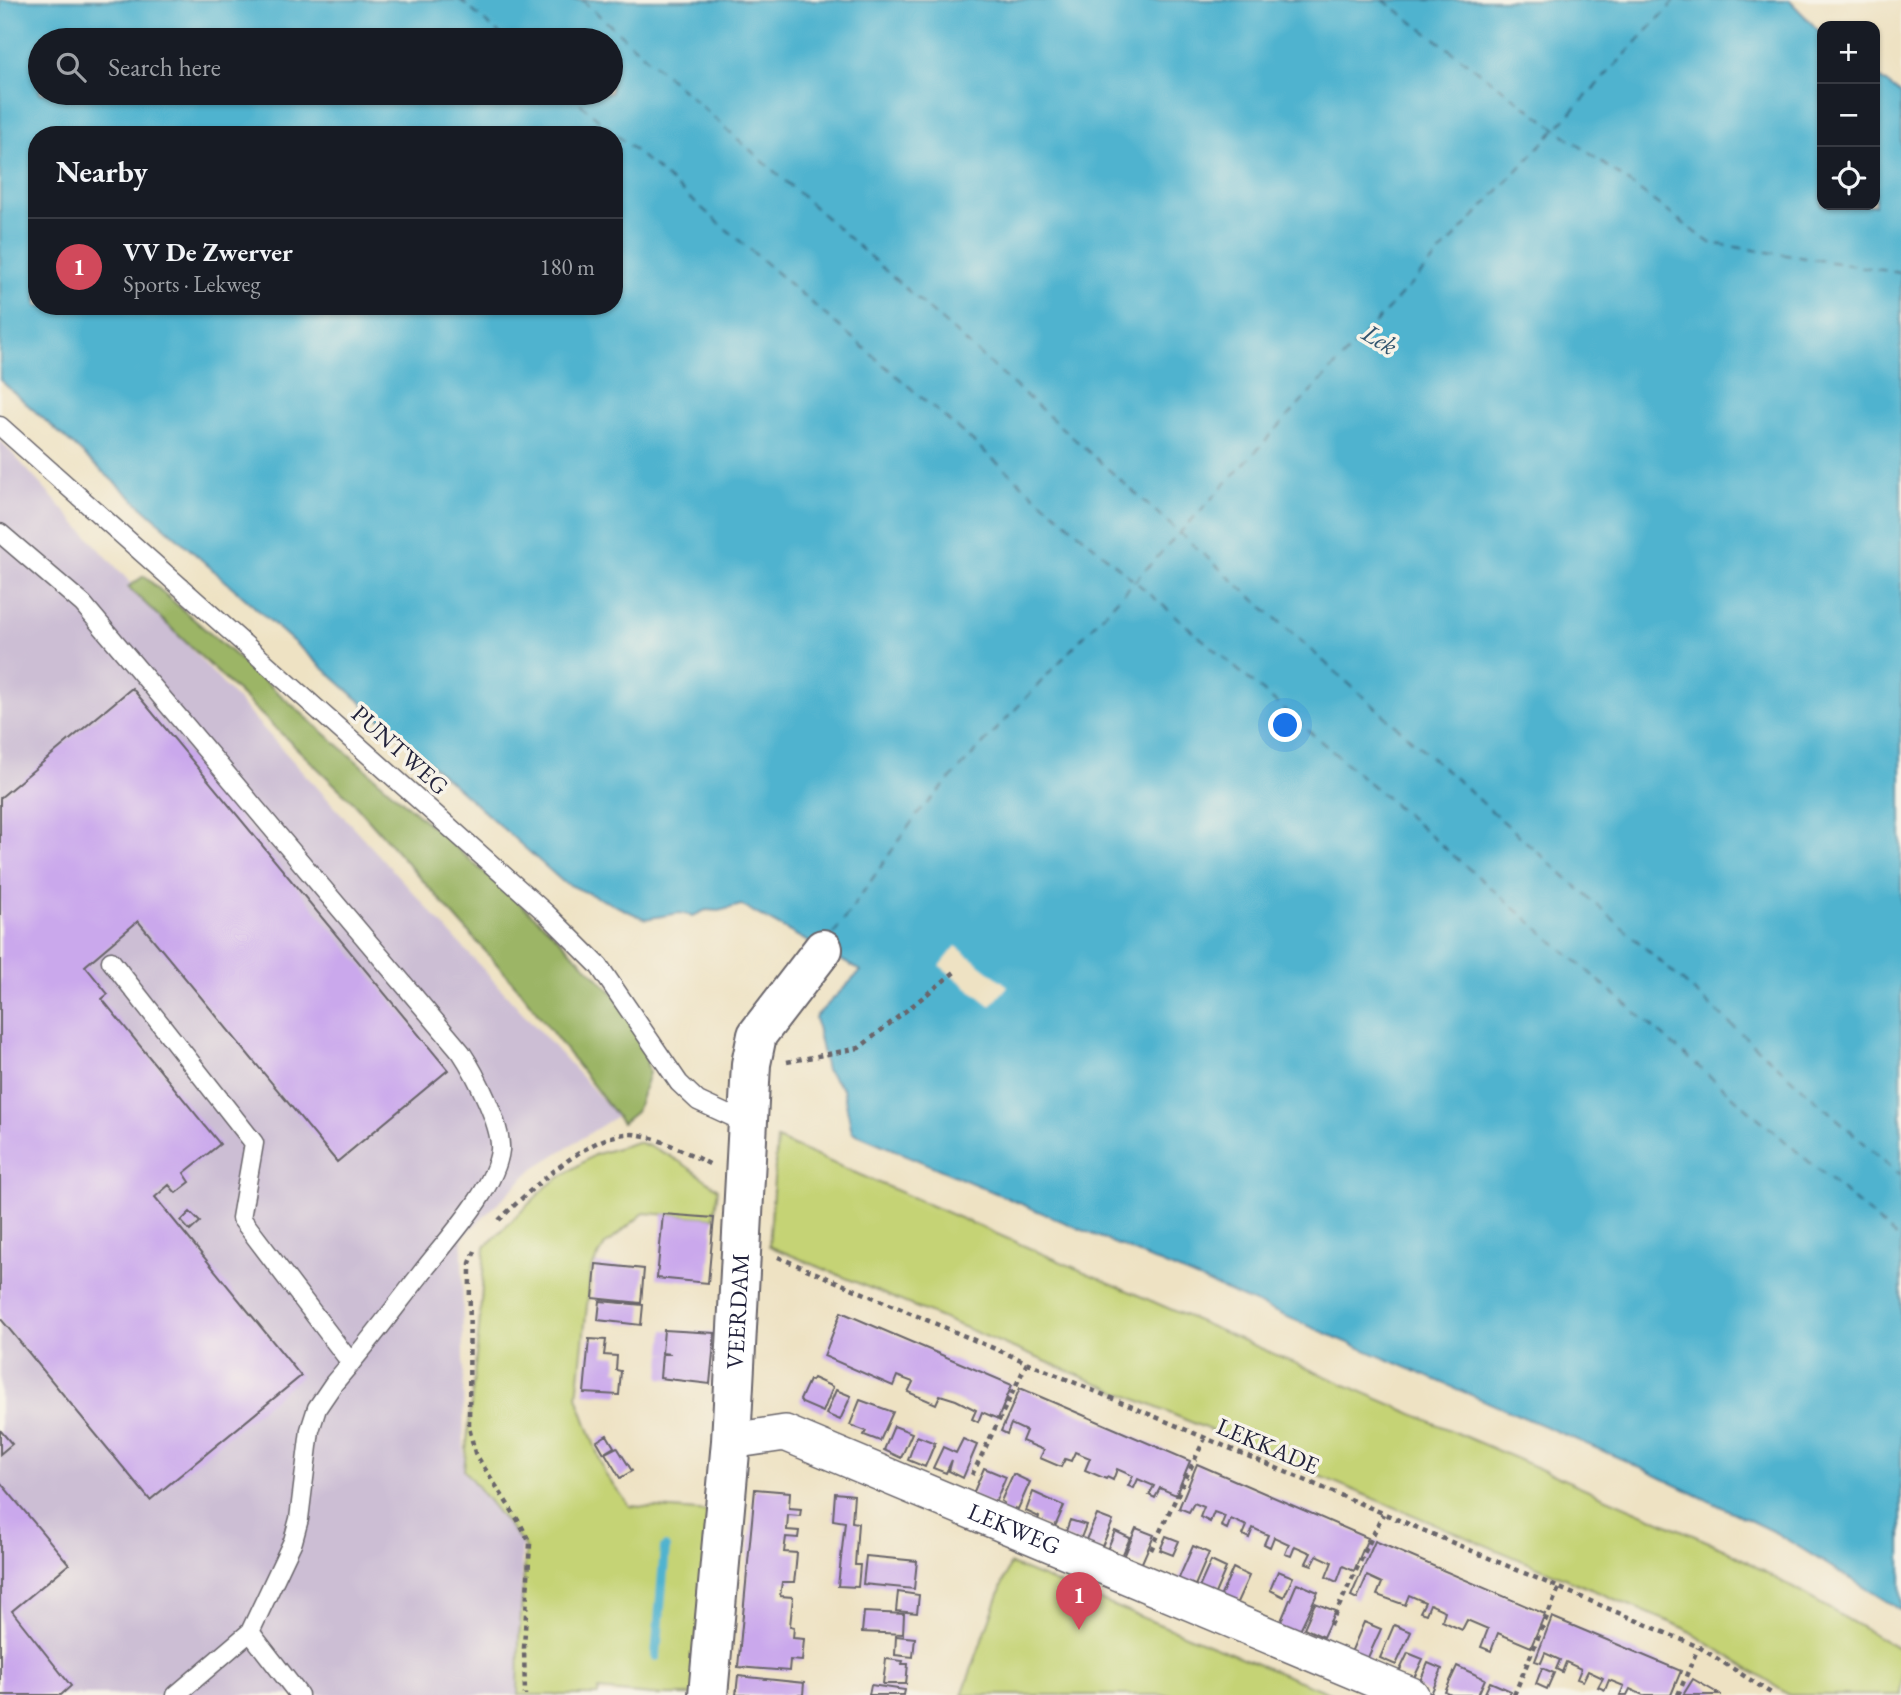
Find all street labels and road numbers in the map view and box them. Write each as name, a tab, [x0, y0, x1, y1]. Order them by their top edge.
street label: PUNTWEG	[345, 698, 455, 801]
street label: VEERDAM	[719, 1252, 756, 1370]
street label: LEKKADE	[1212, 1410, 1324, 1481]
street label: LEKWEG	[964, 1495, 1065, 1561]

